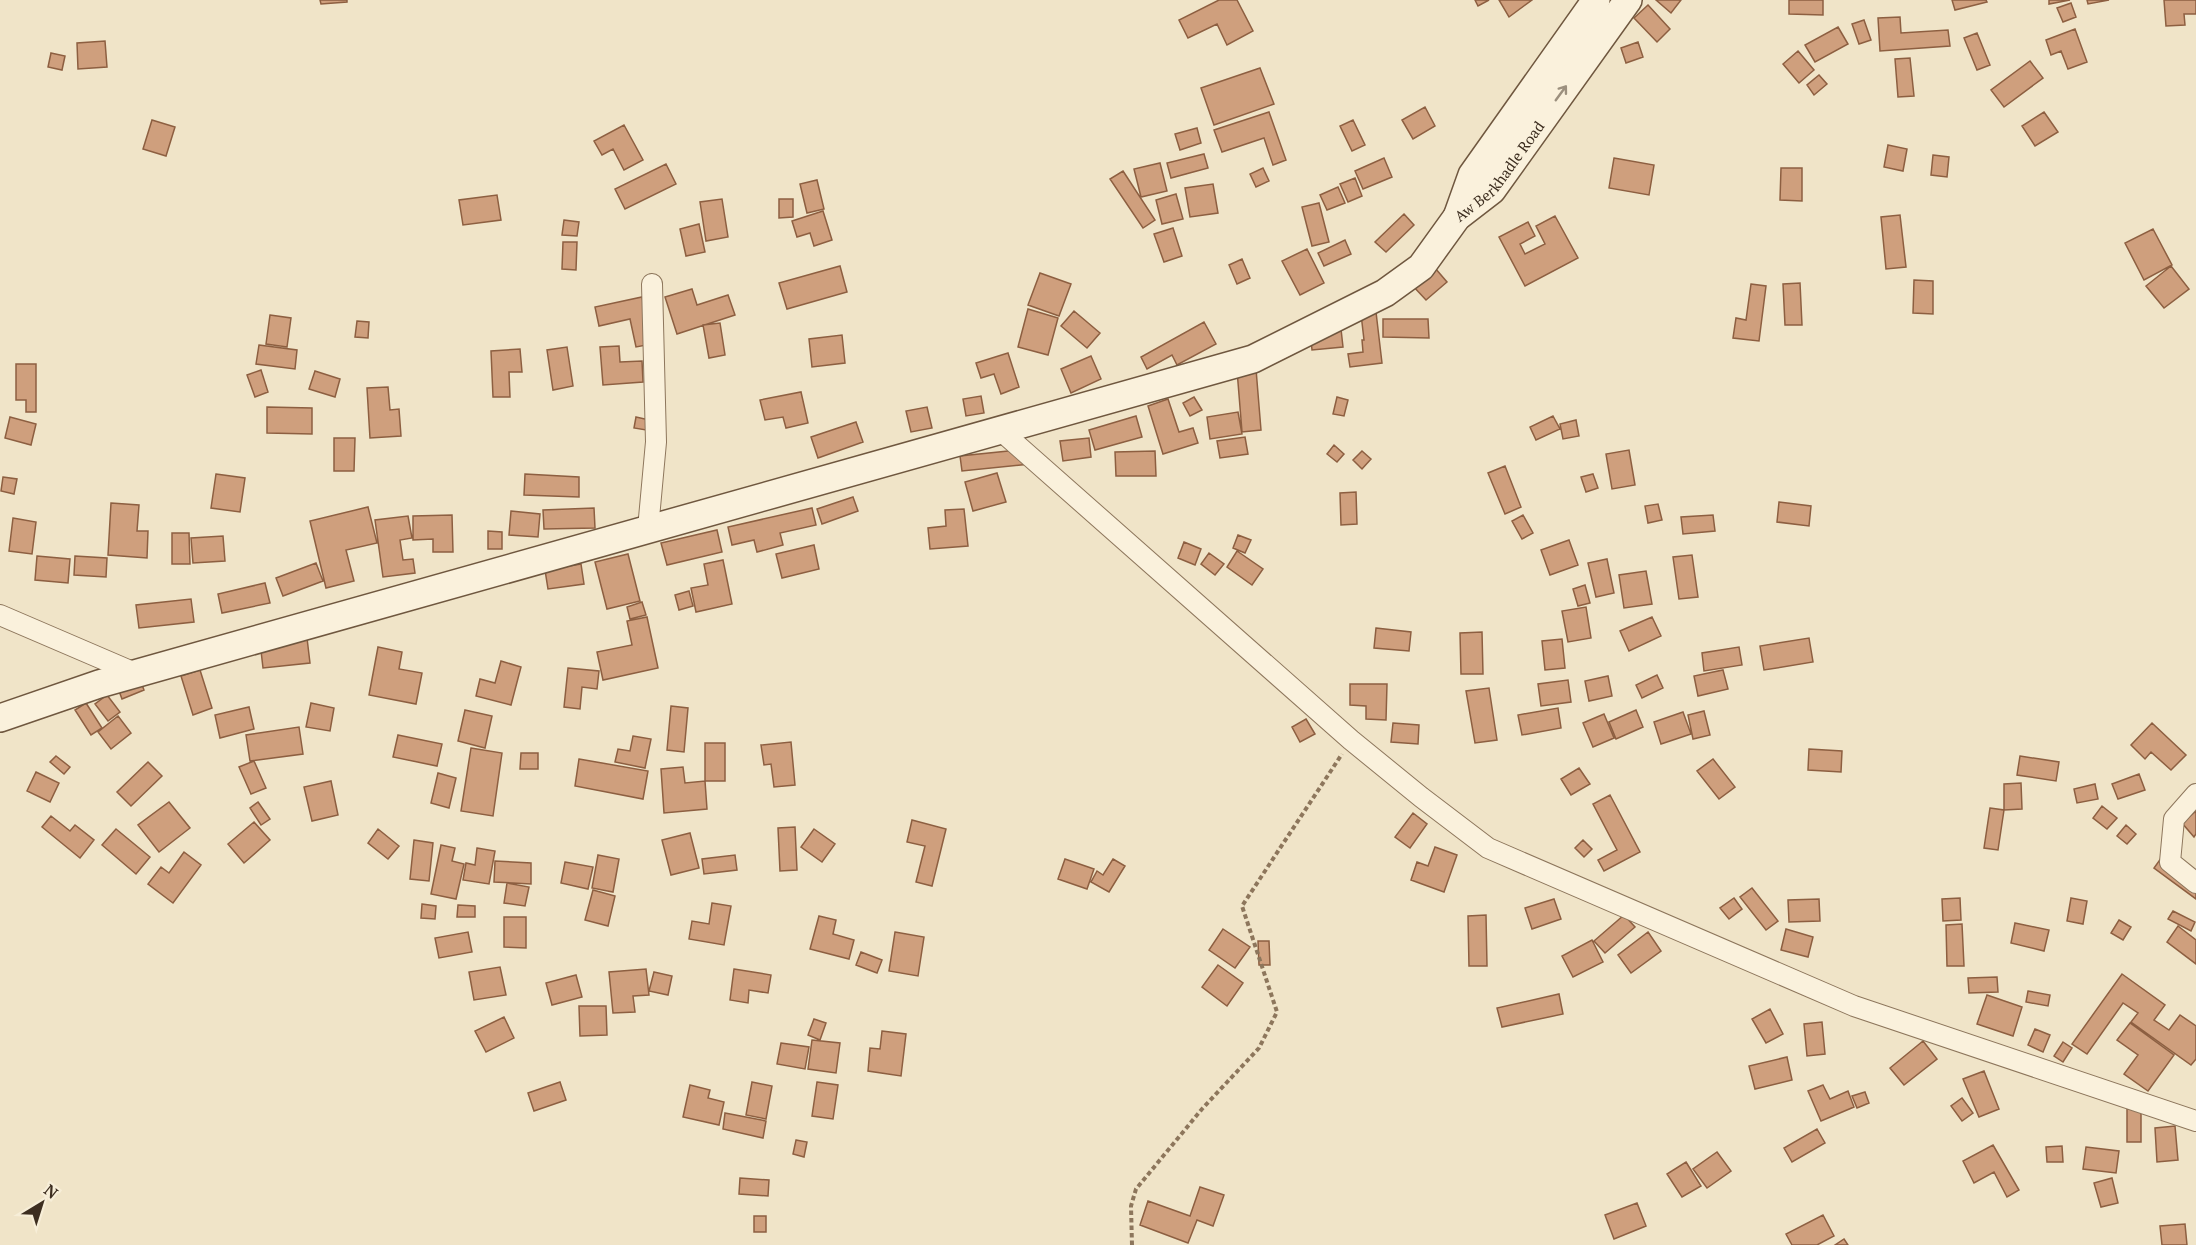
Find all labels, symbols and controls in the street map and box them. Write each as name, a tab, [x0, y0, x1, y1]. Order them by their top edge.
one-way arrow	[1555, 85, 1567, 101]
street label: Aw Berkhadle Road	[1450, 117, 1548, 226]
north arrow	[12, 1173, 72, 1233]
text: N	[40, 1179, 63, 1204]

